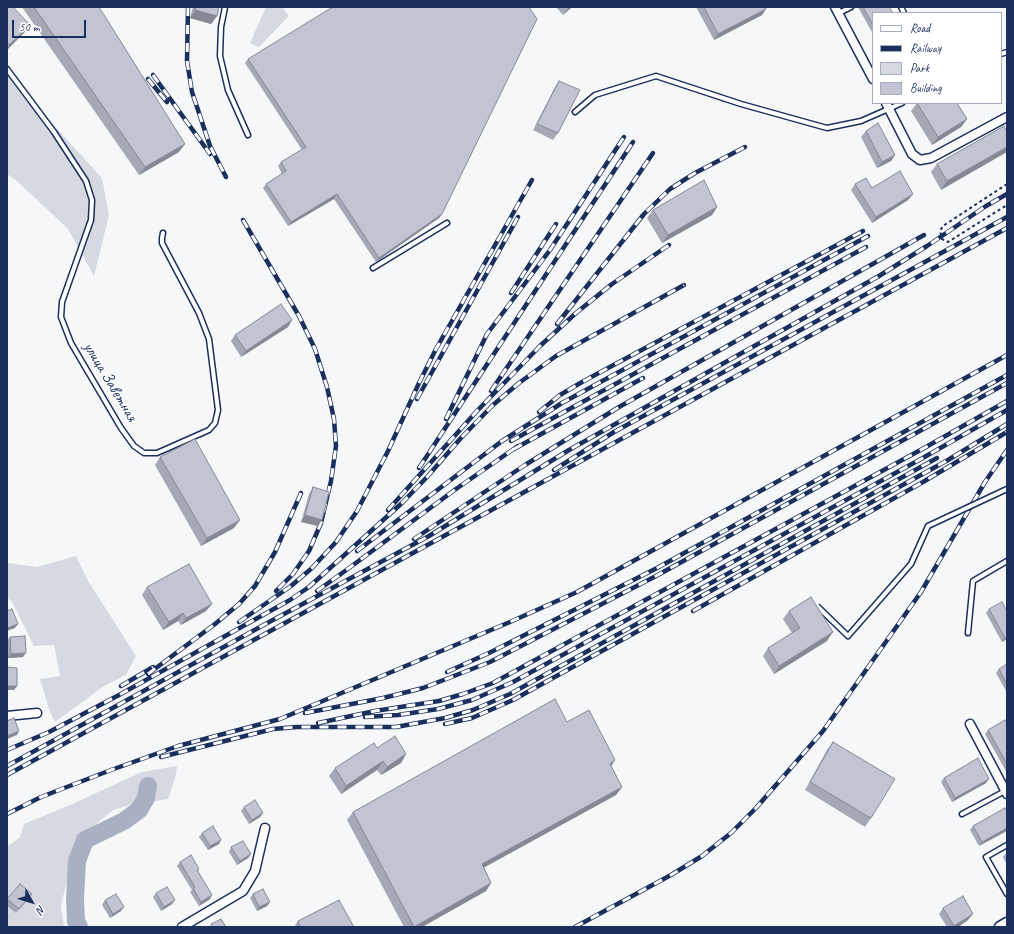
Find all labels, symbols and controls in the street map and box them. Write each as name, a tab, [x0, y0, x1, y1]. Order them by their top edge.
scale bar	[14, 12, 88, 38]
legend	[872, 12, 1002, 104]
text: 50 m	[19, 19, 39, 35]
text: Road	[910, 20, 930, 36]
text: Railway	[910, 40, 941, 56]
text: Park	[910, 60, 929, 76]
text: Building	[910, 80, 942, 96]
street label: улица Заветная	[79, 339, 141, 425]
north arrow	[12, 882, 52, 922]
text: N	[34, 902, 49, 917]

